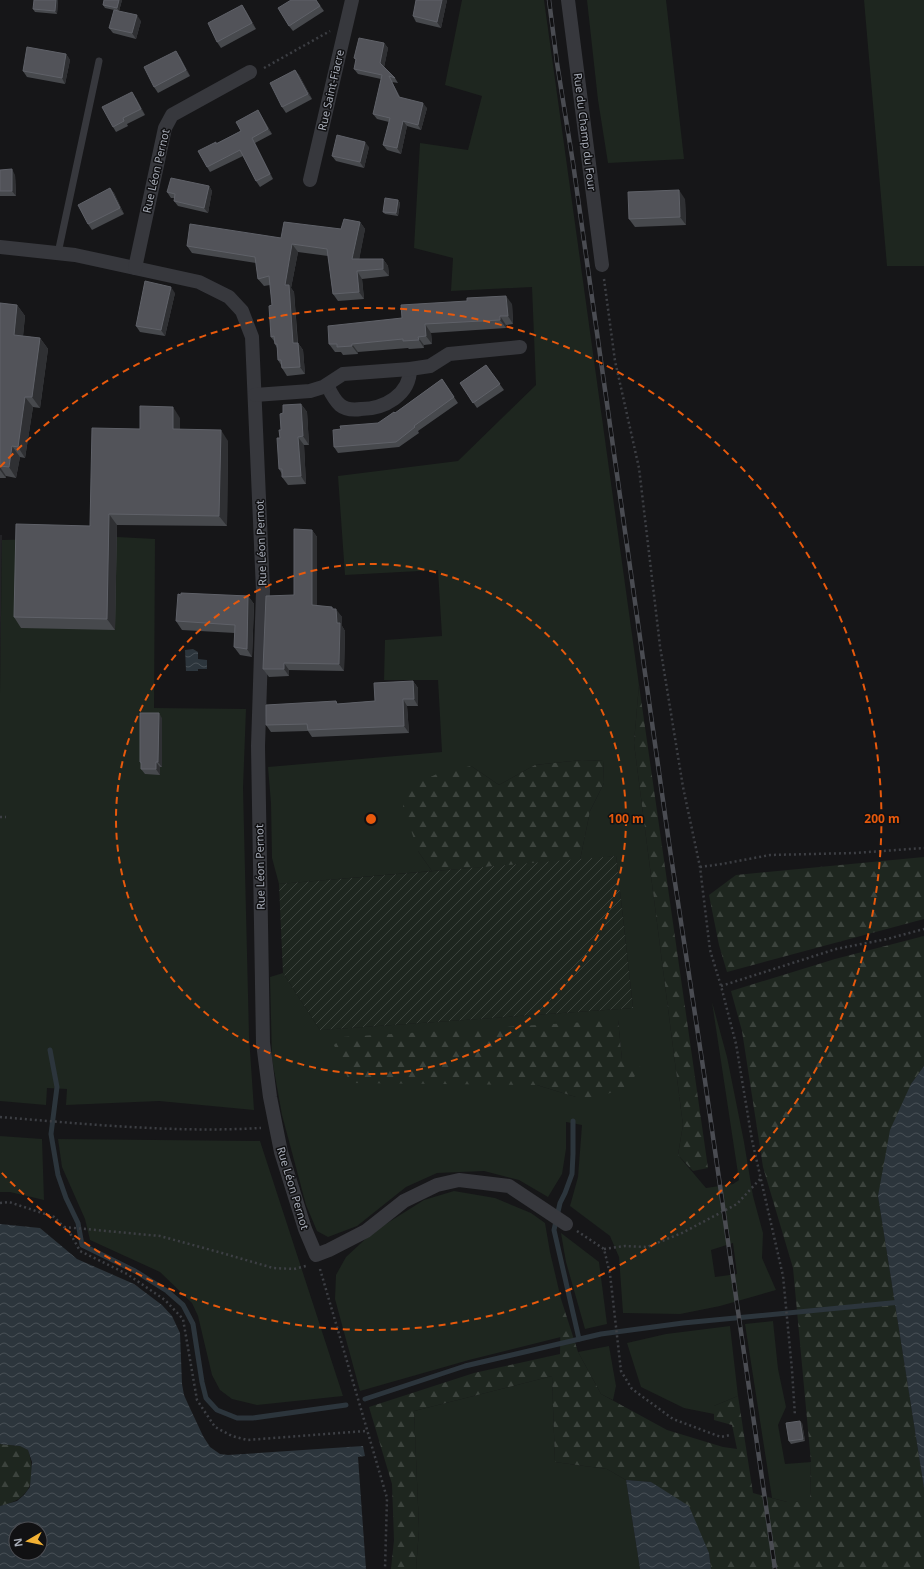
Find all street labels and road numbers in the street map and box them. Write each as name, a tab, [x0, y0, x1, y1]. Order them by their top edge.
street label: Rue Saint-Fiacre	[314, 48, 347, 132]
street label: Rue du Champ du Four	[571, 72, 600, 192]
street label: Rue Léon Pernot	[139, 127, 172, 214]
street label: Rue Léon Pernot	[252, 500, 269, 586]
street label: Rue Léon Pernot	[251, 824, 268, 910]
street label: Rue Léon Pernot	[274, 1145, 313, 1231]

